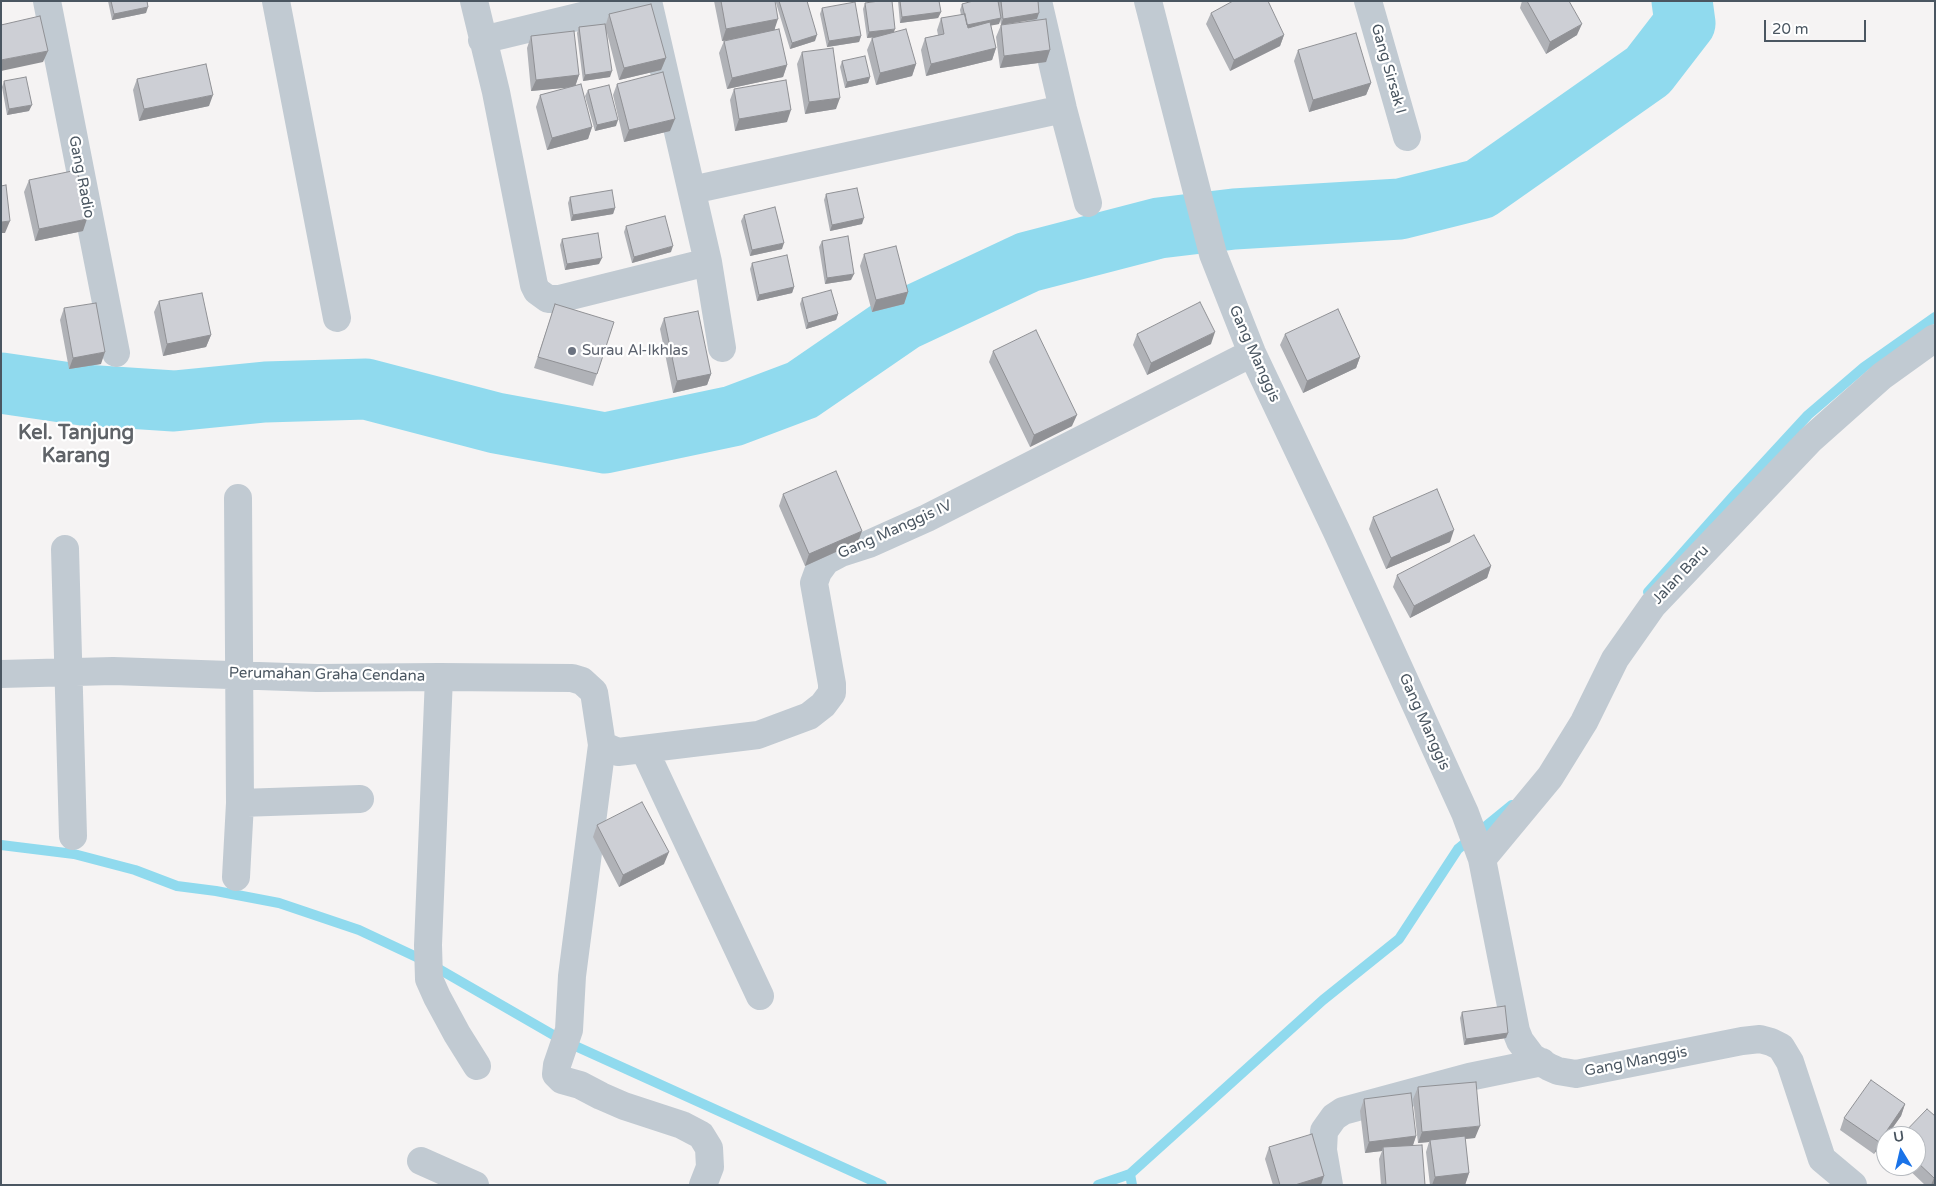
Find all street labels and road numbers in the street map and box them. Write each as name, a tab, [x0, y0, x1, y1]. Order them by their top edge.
street label: Gang Sirsak I	[1367, 22, 1409, 116]
street label: Gang Radio	[64, 134, 98, 220]
street label: Gang Manggis	[1225, 303, 1283, 405]
street label: Gang Manggis IV	[835, 497, 955, 563]
street label: Jalan Baru	[1649, 542, 1713, 608]
street label: Perumahan Graha Cendana	[229, 664, 425, 686]
street label: Gang Manggis	[1395, 671, 1453, 773]
street label: Gang Manggis	[1583, 1043, 1689, 1081]

